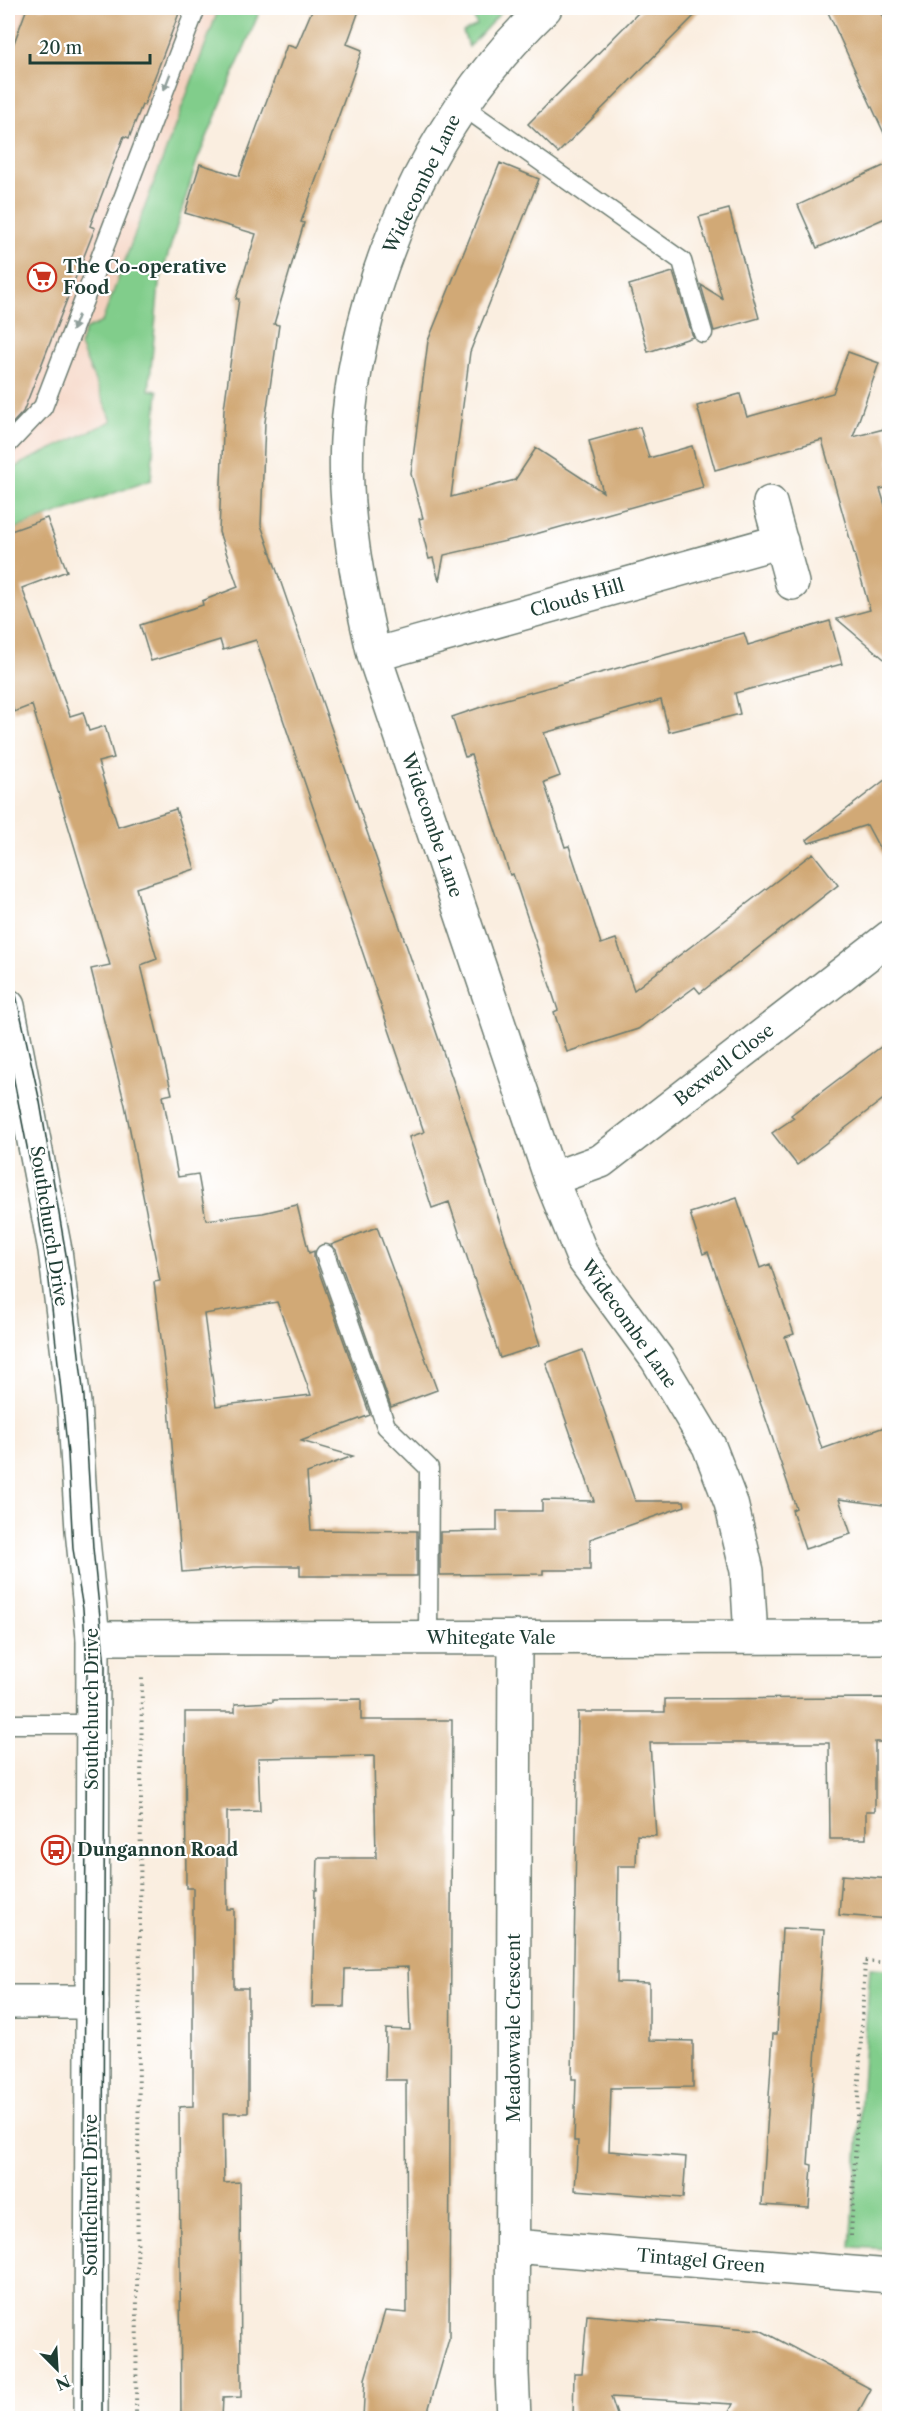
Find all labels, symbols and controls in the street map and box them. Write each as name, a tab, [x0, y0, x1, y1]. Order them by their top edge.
scale bar	[30, 27, 150, 65]
text: 20 m	[39, 37, 83, 59]
one-way arrow	[162, 73, 171, 91]
street label: Widecombe Lane	[378, 111, 465, 258]
place label: The Co-operative Food	[63, 256, 227, 299]
supermarket icon: The Co-operative Food	[26, 261, 58, 293]
one-way arrow	[70, 314, 79, 332]
street label: Clouds Hill	[528, 574, 626, 622]
street label: Widecombe Lane	[397, 749, 467, 900]
street label: Bexwell Close	[670, 1019, 778, 1111]
street label: Southchurch Drive	[25, 1144, 73, 1308]
street label: Widecombe Lane	[576, 1255, 682, 1393]
street label: Whitegate Vale	[425, 1627, 556, 1649]
street label: Southchurch Drive	[81, 1628, 103, 1790]
bus stop icon: Dungannon Road	[40, 1834, 72, 1866]
place label: Dungannon Road	[77, 1839, 238, 1861]
street label: Meadowvale Crescent	[503, 1933, 525, 2122]
street label: Southchurch Drive	[80, 2114, 102, 2276]
street label: Tintagel Green	[636, 2244, 766, 2278]
north arrow	[27, 2339, 87, 2399]
text: N	[53, 2371, 74, 2395]

